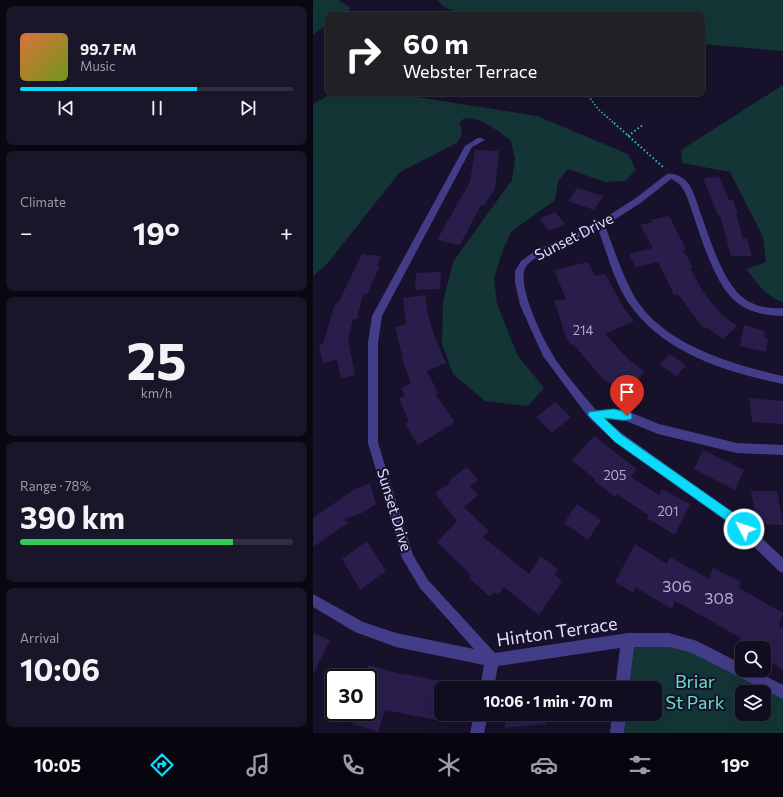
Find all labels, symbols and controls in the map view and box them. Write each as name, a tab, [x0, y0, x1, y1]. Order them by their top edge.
text: 60 m	[403, 26, 469, 60]
icon: right	[337, 28, 389, 80]
text: 99.7 FM	[80, 40, 136, 58]
text: Music	[80, 58, 115, 74]
text: Webster Terrace	[403, 60, 537, 82]
icon: previous	[55, 97, 77, 119]
icon: pause	[146, 97, 168, 119]
icon: next	[237, 97, 259, 119]
text: Climate	[20, 194, 66, 210]
street label: Sunset Drive	[531, 209, 616, 264]
text: 19°	[133, 214, 180, 251]
text: −	[20, 219, 33, 246]
text: +	[280, 219, 293, 246]
house number: 214	[573, 322, 593, 338]
text: 25	[127, 327, 186, 391]
pin	[610, 375, 644, 416]
icon: arrive	[616, 381, 638, 403]
text: km/h	[141, 385, 172, 401]
street label: Sunset Drive	[374, 466, 416, 553]
house number: 205	[603, 467, 627, 483]
text: Range · 78%	[20, 478, 91, 494]
text: 390 km	[20, 498, 125, 535]
house number: 201	[657, 503, 679, 519]
position arrow	[723, 508, 765, 550]
house number: 306	[662, 576, 692, 595]
house number: 308	[704, 588, 734, 607]
street label: Hinton Terrace	[495, 612, 619, 650]
text: Arrival	[20, 630, 59, 646]
map controls	[735, 641, 771, 721]
button: search	[735, 641, 771, 677]
text: 10:06	[20, 650, 100, 687]
speed limit sign: 30	[325, 669, 377, 721]
park label: Briar St Park	[666, 670, 725, 713]
button: layers	[735, 685, 771, 721]
text: 10:06 · 1 min · 70 m	[483, 692, 613, 710]
icon: directions	[148, 751, 176, 779]
icon: music	[244, 751, 272, 779]
icon: phone	[339, 751, 367, 779]
icon: climate	[435, 751, 463, 779]
icon: car	[530, 751, 558, 779]
icon: filters	[626, 751, 654, 779]
text: 10:05	[34, 754, 81, 776]
text: 19°	[721, 754, 749, 776]

